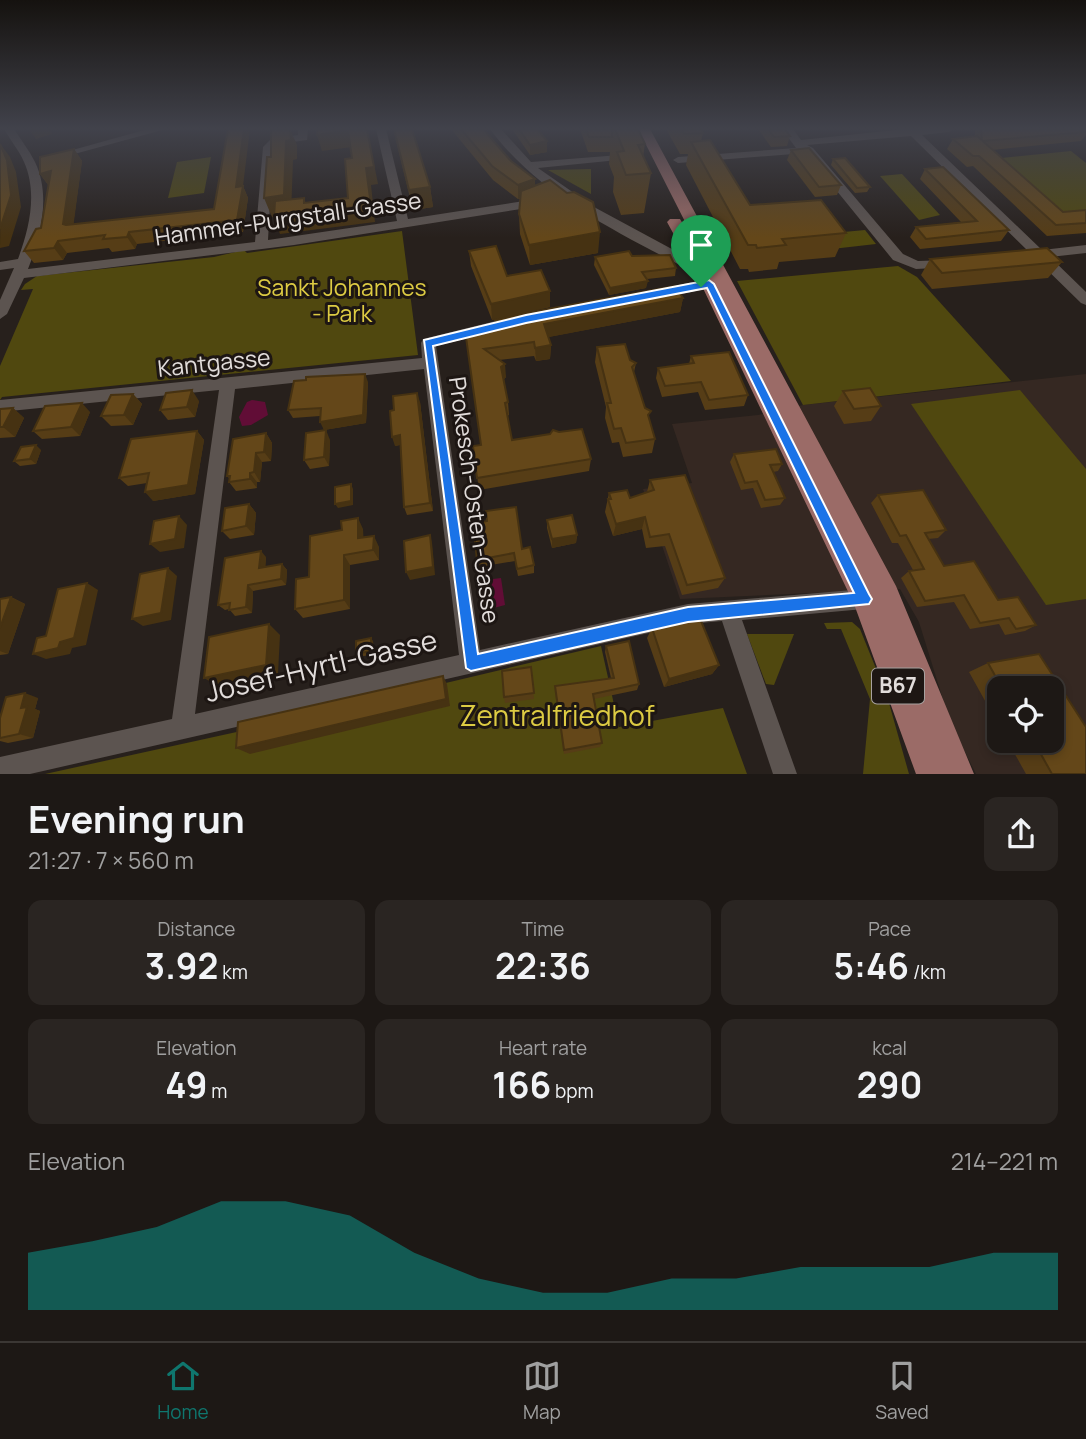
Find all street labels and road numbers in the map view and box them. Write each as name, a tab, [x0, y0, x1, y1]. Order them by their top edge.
street label: Hammer-Purgstall-Gasse	[152, 183, 423, 253]
street label: Kantgasse	[156, 340, 272, 384]
street label: Prokesch-Osten-Gasse	[442, 374, 508, 625]
street label: Josef-Hyrtl-Gasse	[201, 620, 440, 710]
road number: B67	[872, 668, 924, 704]

